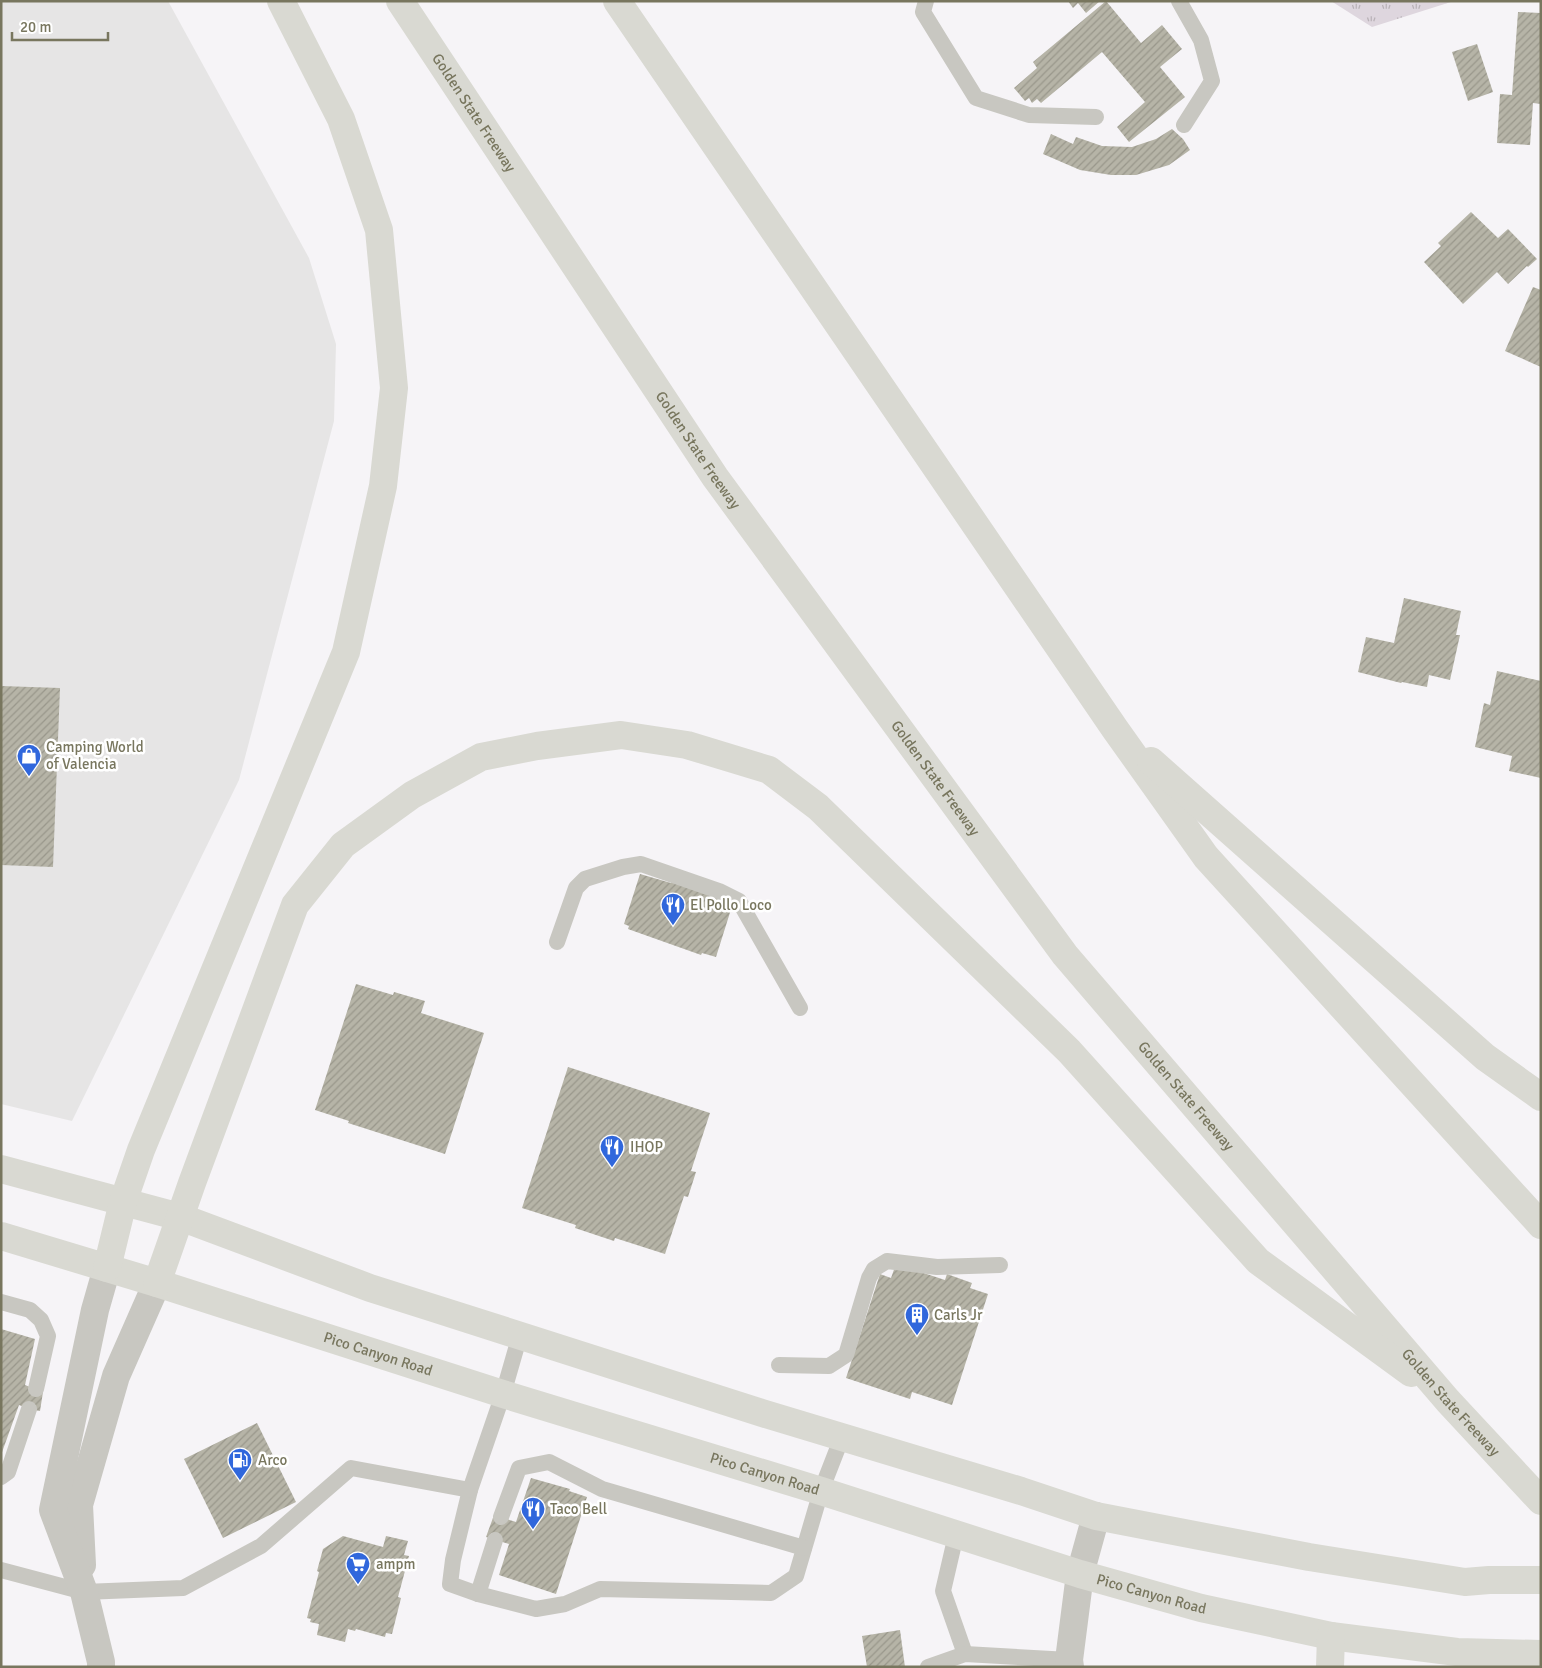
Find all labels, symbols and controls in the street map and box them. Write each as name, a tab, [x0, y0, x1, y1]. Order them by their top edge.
scale bar	[12, 10, 109, 42]
text: 20 m	[20, 18, 51, 36]
street label: Golden State Freeway	[428, 50, 520, 175]
street label: Golden State Freeway	[652, 388, 744, 513]
street label: Golden State Freeway	[887, 717, 984, 839]
place label: Camping World of Valencia	[46, 738, 144, 773]
shop icon: Camping World of Valencia	[16, 743, 42, 777]
restaurant icon: El Pollo Loco	[660, 892, 686, 926]
place label: El Pollo Loco	[690, 896, 772, 914]
street label: Golden State Freeway	[1134, 1038, 1238, 1154]
restaurant icon: IHOP	[599, 1134, 625, 1168]
place label: IHOP	[630, 1138, 663, 1156]
building icon: Carls Jr	[904, 1302, 930, 1336]
place label: Carls Jr	[934, 1306, 983, 1324]
street label: Pico Canyon Road	[321, 1328, 435, 1380]
street label: Golden State Freeway	[1398, 1345, 1504, 1460]
fuel station icon: Arco	[227, 1447, 253, 1481]
street label: Pico Canyon Road	[708, 1449, 822, 1499]
place label: Arco	[258, 1451, 287, 1469]
restaurant icon: Taco Bell	[520, 1496, 546, 1530]
place label: Taco Bell	[550, 1500, 607, 1518]
supermarket icon: ampm	[345, 1551, 371, 1585]
place label: ampm	[376, 1555, 416, 1573]
street label: Pico Canyon Road	[1094, 1570, 1208, 1618]

